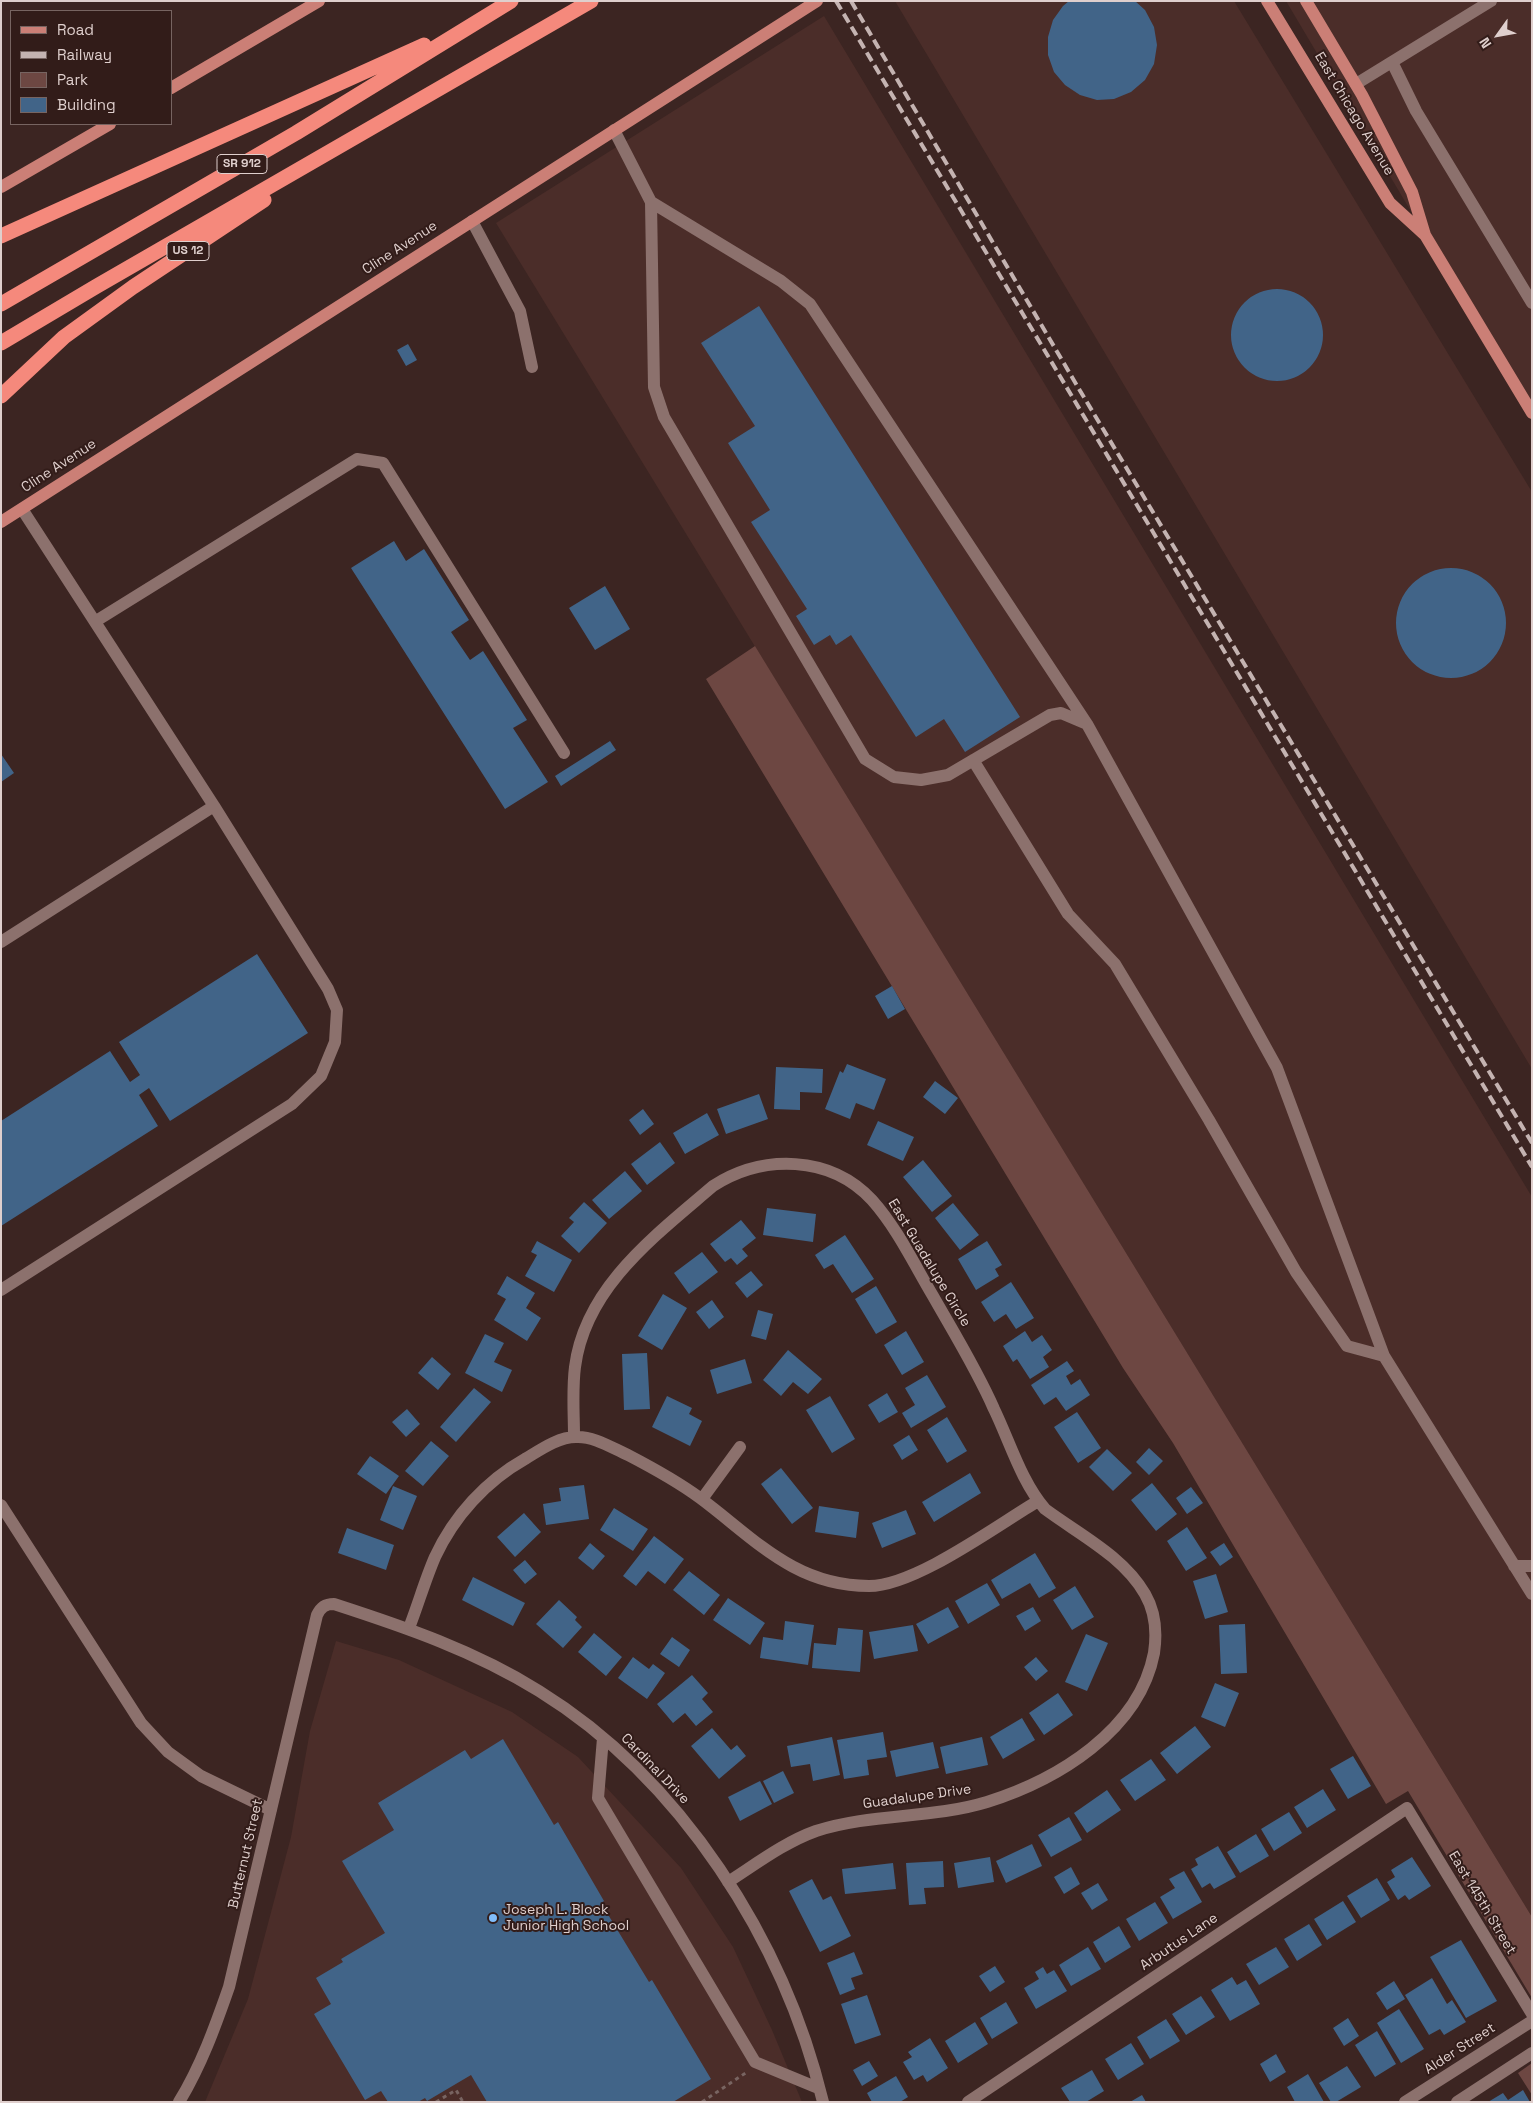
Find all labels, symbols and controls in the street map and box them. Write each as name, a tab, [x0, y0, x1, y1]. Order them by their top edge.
legend	[10, 10, 172, 125]
north arrow	[1473, 10, 1523, 60]
text: Road	[57, 20, 94, 39]
text: N	[1475, 34, 1495, 52]
text: Railway	[57, 45, 112, 64]
street label: East Chicago Avenue	[1310, 49, 1398, 179]
text: Park	[57, 70, 88, 89]
text: Building	[57, 95, 116, 114]
road number: SR 912	[217, 154, 267, 173]
street label: Cline Avenue	[359, 218, 441, 278]
road number: US 12	[167, 242, 209, 260]
street label: Cline Avenue	[18, 436, 100, 496]
street label: East Guadalupe Circle	[884, 1196, 974, 1330]
street label: Cardinal Drive	[617, 1730, 693, 1808]
street label: Guadalupe Drive	[862, 1781, 972, 1813]
street label: Butternut Street	[225, 1797, 267, 1911]
street label: East 145th Street	[1445, 1848, 1519, 1958]
place label: Joseph L. Block Junior High School	[503, 1902, 629, 1934]
street label: Arbutus Lane	[1137, 1910, 1221, 1974]
marker: Joseph L. Block Junior High School	[487, 1912, 499, 1924]
street label: Alder Street	[1421, 2020, 1499, 2078]

